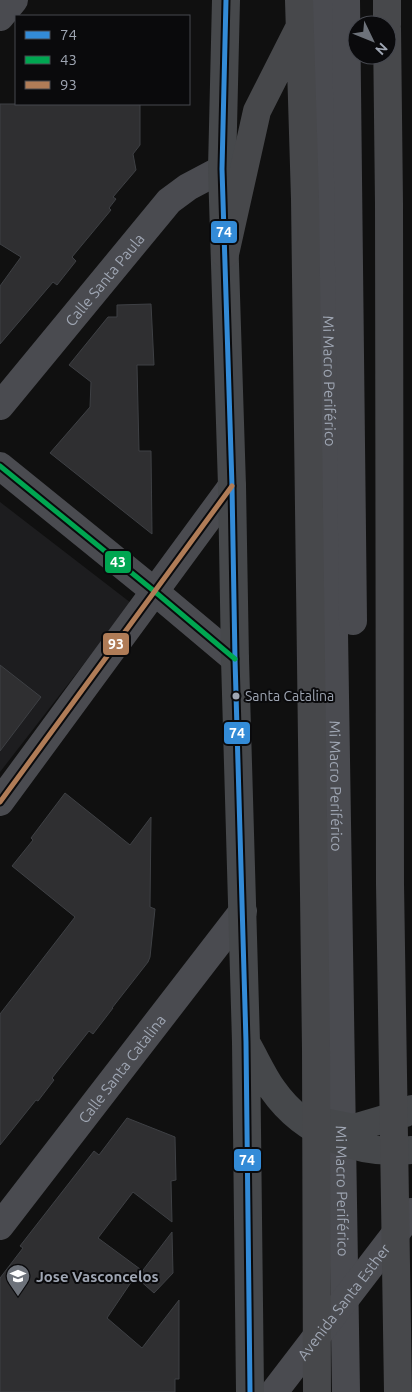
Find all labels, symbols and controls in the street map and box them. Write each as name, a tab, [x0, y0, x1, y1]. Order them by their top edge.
legend	[15, 15, 190, 105]
north arrow	[347, 15, 397, 65]
text: 74	[60, 26, 77, 43]
text: N	[372, 40, 391, 58]
text: 43	[60, 51, 77, 68]
text: 93	[60, 76, 77, 93]
line badge: 74	[210, 220, 238, 244]
text: 74	[216, 224, 232, 240]
street label: Calle Santa Paula	[61, 230, 147, 329]
street label: Mi Macro Periférico	[320, 315, 340, 447]
line badge: 43	[104, 550, 132, 574]
text: 43	[110, 554, 126, 570]
line badge: 93	[102, 632, 130, 656]
text: 93	[108, 636, 124, 652]
place label: Santa Catalina	[245, 688, 334, 704]
marker: Santa Catalina	[231, 691, 241, 701]
street label: Mi Macro Periférico	[327, 720, 346, 852]
line badge: 74	[223, 721, 251, 745]
text: 74	[229, 725, 245, 741]
street label: Calle Santa Catalina	[74, 1011, 169, 1126]
street label: Mi Macro Periférico	[333, 1125, 352, 1257]
line badge: 74	[233, 1148, 262, 1172]
text: 74	[239, 1152, 255, 1168]
street label: Avenida Santa Esther	[293, 1240, 393, 1363]
school or university icon: Jose Vasconcelos	[5, 1263, 31, 1297]
place label: Jose Vasconcelos	[36, 1268, 159, 1285]

